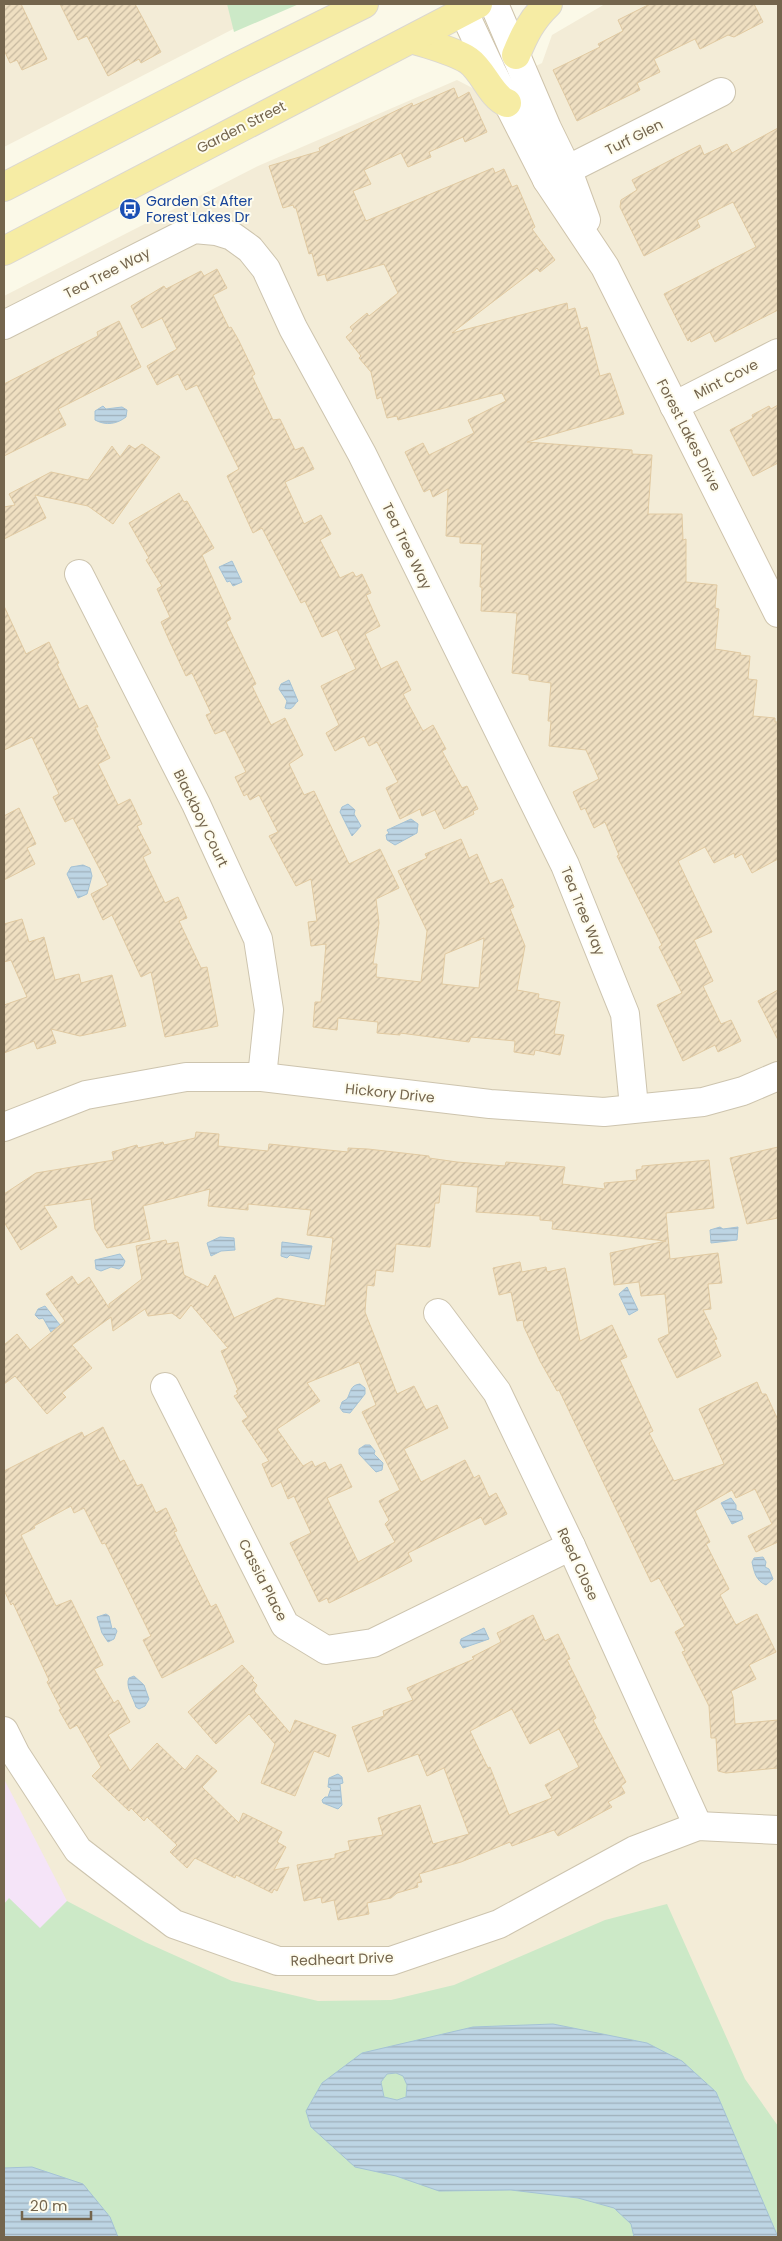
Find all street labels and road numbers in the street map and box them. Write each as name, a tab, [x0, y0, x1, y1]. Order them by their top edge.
street label: Garden Street	[193, 96, 289, 158]
street label: Turf Glen	[602, 114, 666, 160]
street label: Tea Tree Way	[60, 243, 154, 303]
street label: Mint Cove	[690, 354, 762, 404]
street label: Forest Lakes Drive	[652, 375, 726, 495]
street label: Tea Tree Way	[377, 499, 437, 593]
street label: Blackboy Court	[169, 766, 233, 870]
street label: Tea Tree Way	[556, 864, 610, 959]
street label: Hickory Drive	[344, 1078, 436, 1108]
street label: Reed Close	[552, 1524, 604, 1604]
street label: Cassia Place	[234, 1535, 292, 1625]
street label: Redheart Drive	[290, 1947, 394, 1971]

